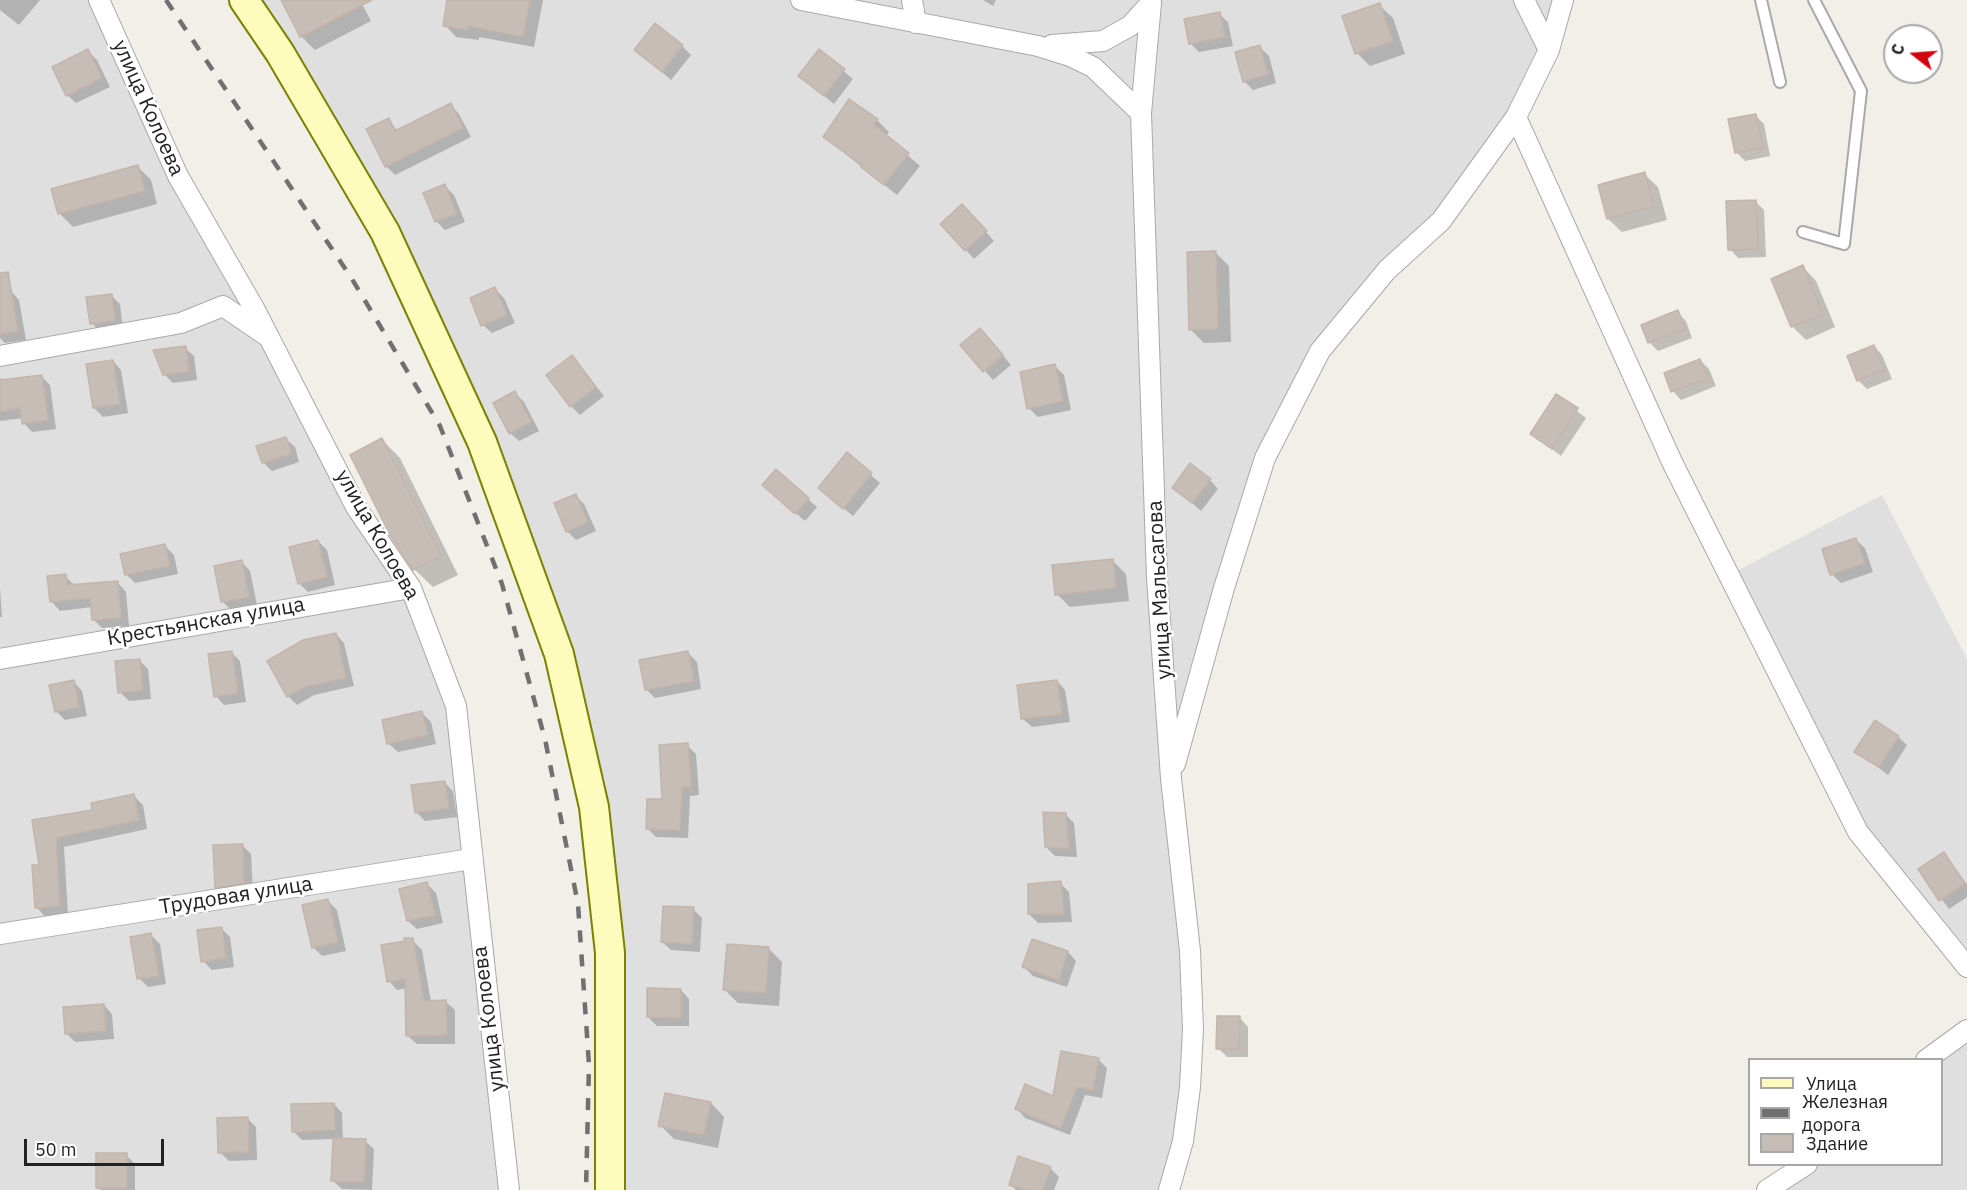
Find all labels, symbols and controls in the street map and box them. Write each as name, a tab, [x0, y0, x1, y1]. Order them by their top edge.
north arrow	[1883, 24, 1943, 84]
street label: улица Колоева	[107, 36, 189, 180]
text: С	[1887, 41, 1909, 57]
street label: улица Колоева	[330, 465, 424, 605]
street label: улица Мальсагова	[1143, 500, 1177, 680]
street label: Крестьянская улица	[105, 592, 307, 652]
street label: Трудовая улица	[158, 871, 314, 921]
street label: улица Колоева	[468, 945, 510, 1093]
legend	[1748, 1058, 1943, 1166]
text: Улица	[1806, 1072, 1857, 1095]
text: Железная дорога	[1802, 1090, 1888, 1136]
scale bar	[27, 1127, 166, 1165]
text: Здание	[1806, 1132, 1868, 1155]
text: 50 m	[35, 1138, 77, 1161]

